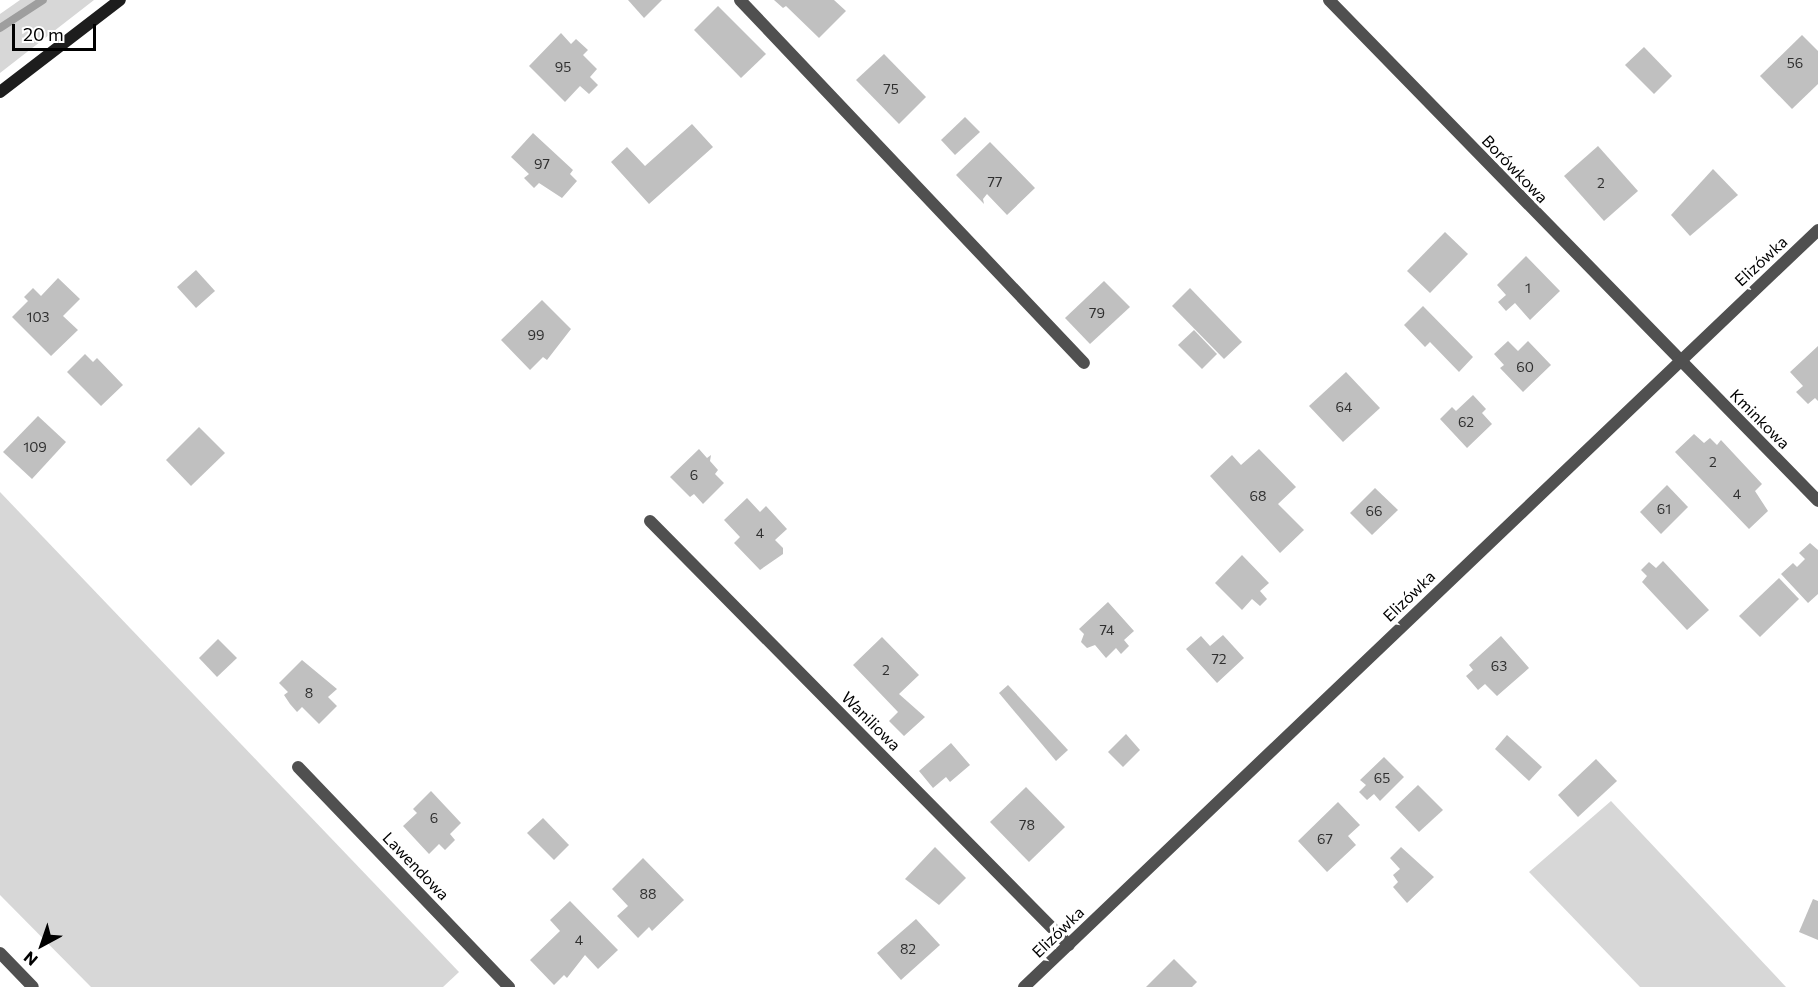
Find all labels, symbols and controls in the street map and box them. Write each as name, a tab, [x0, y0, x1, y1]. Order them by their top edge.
scale bar	[15, 12, 99, 50]
text: 20 m	[23, 23, 64, 45]
house number: 56	[1787, 55, 1803, 71]
house number: 95	[555, 59, 571, 75]
house number: 75	[883, 81, 899, 97]
street label: Borówkowa	[1478, 131, 1552, 207]
house number: 97	[534, 156, 550, 172]
house number: 77	[988, 174, 1002, 190]
house number: 2	[1597, 175, 1605, 191]
street label: Elizówka	[1731, 232, 1791, 290]
house number: 1	[1525, 280, 1531, 296]
house number: 79	[1089, 305, 1105, 321]
house number: 103	[26, 309, 50, 325]
house number: 99	[528, 327, 544, 343]
house number: 60	[1516, 359, 1534, 375]
street label: Kminkowa	[1726, 385, 1794, 453]
house number: 64	[1336, 399, 1352, 415]
house number: 62	[1458, 414, 1474, 430]
house number: 109	[23, 439, 47, 455]
house number: 2	[1709, 454, 1717, 470]
house number: 6	[690, 467, 698, 483]
house number: 4	[1733, 486, 1741, 502]
house number: 68	[1250, 488, 1266, 504]
house number: 61	[1657, 501, 1671, 517]
house number: 66	[1366, 503, 1382, 519]
house number: 4	[756, 525, 764, 541]
street label: Elizówka	[1379, 567, 1439, 625]
house number: 74	[1100, 622, 1114, 638]
house number: 72	[1211, 651, 1227, 667]
house number: 63	[1491, 658, 1507, 674]
house number: 2	[882, 662, 890, 678]
house number: 8	[305, 685, 313, 701]
street label: Waniliowa	[837, 687, 905, 755]
house number: 65	[1374, 770, 1390, 786]
house number: 6	[430, 810, 438, 826]
house number: 78	[1019, 817, 1035, 833]
street label: Lawendowa	[379, 828, 453, 904]
house number: 67	[1317, 831, 1333, 847]
house number: 88	[640, 886, 656, 902]
street label: Elizówka	[1028, 903, 1088, 961]
north arrow	[12, 915, 72, 975]
house number: 4	[575, 932, 583, 948]
house number: 82	[900, 941, 916, 957]
text: N	[19, 948, 41, 970]

